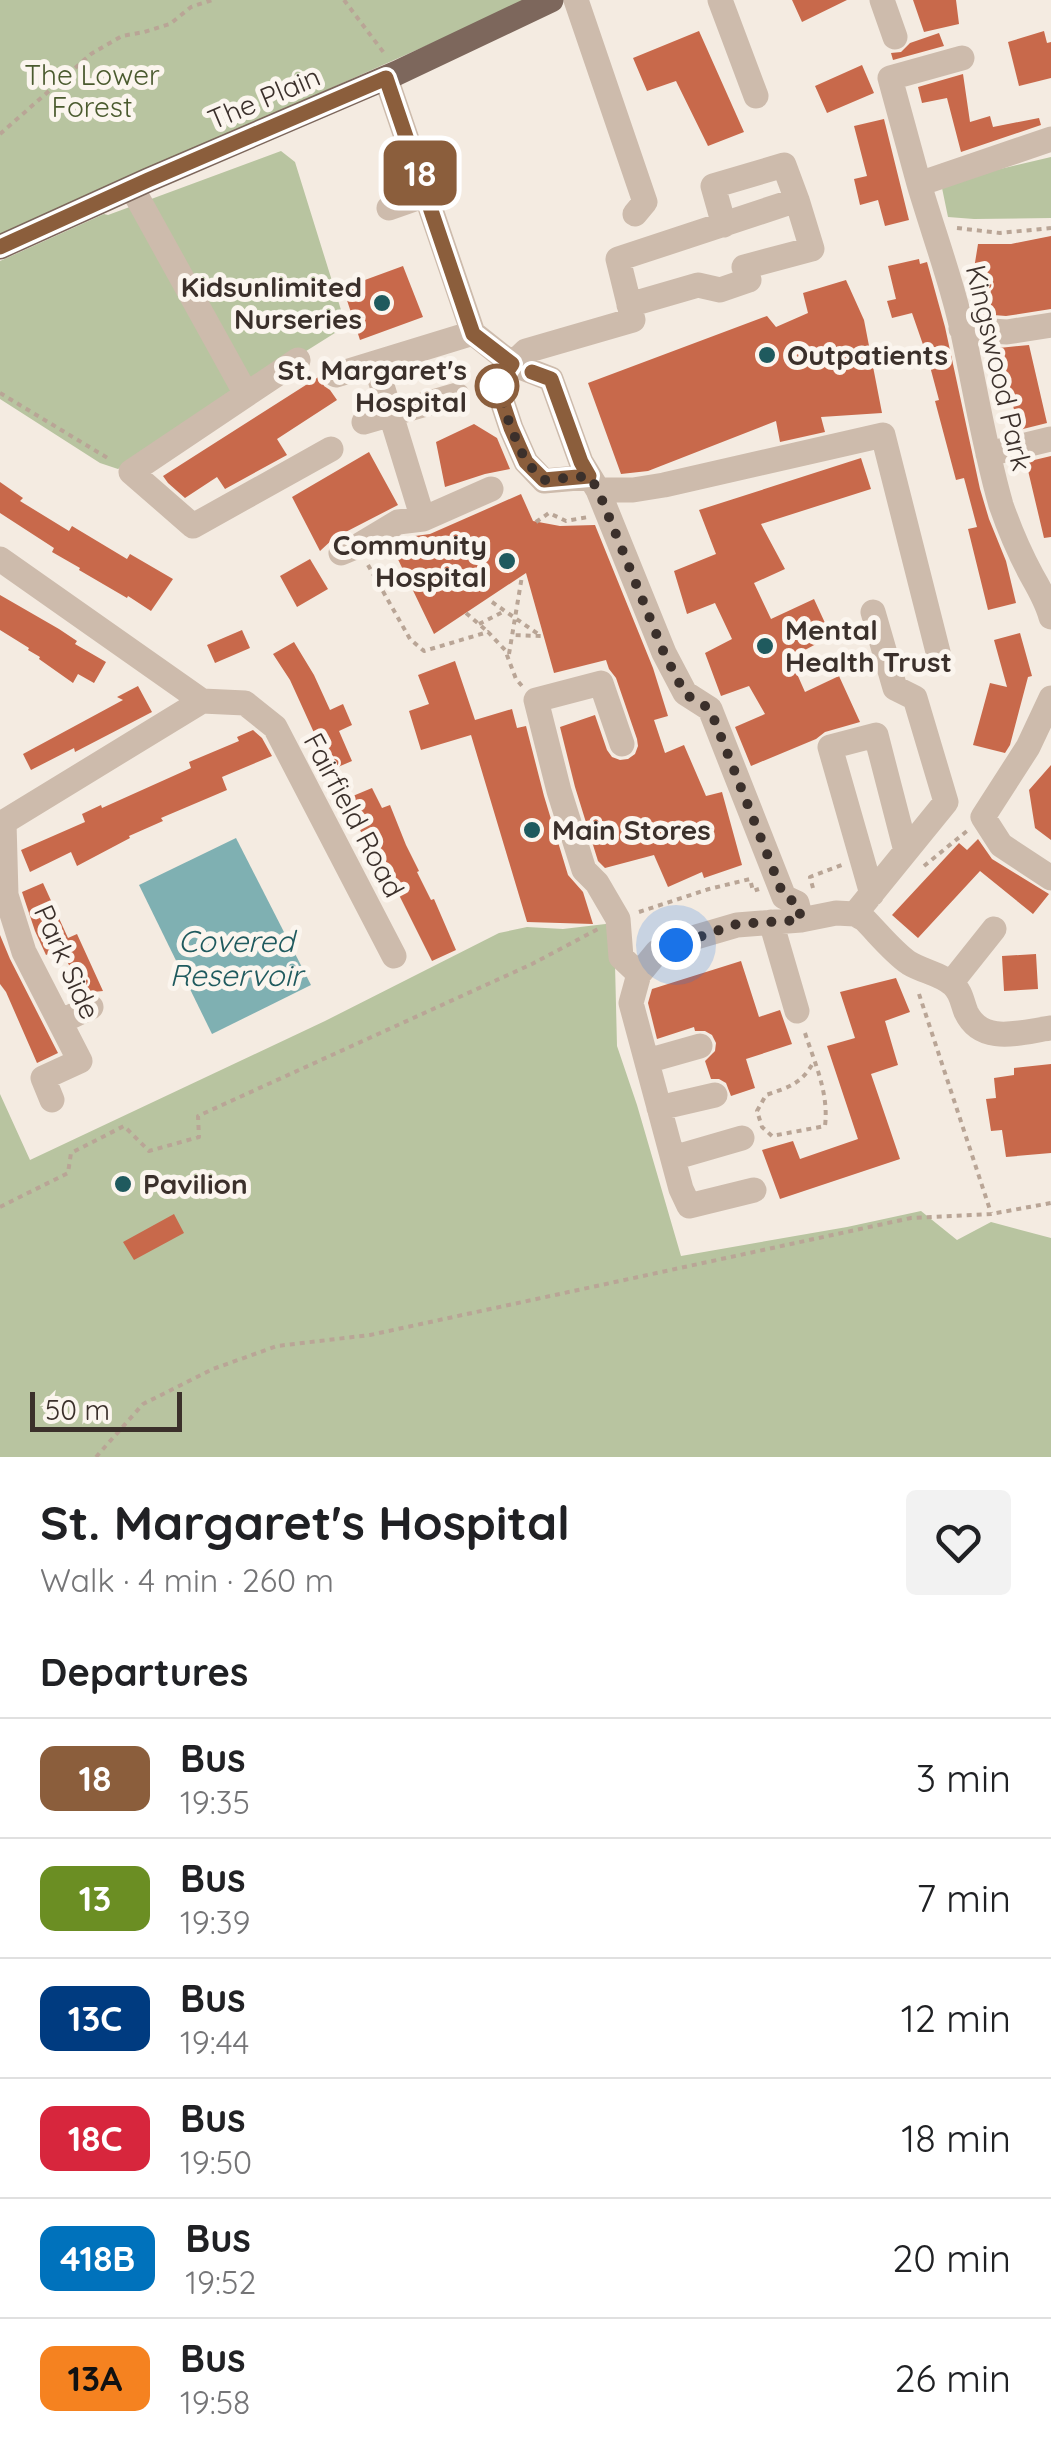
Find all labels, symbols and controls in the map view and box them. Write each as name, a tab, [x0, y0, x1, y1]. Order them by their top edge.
park label: The Lower Forest	[24, 57, 160, 124]
street label: The Plain	[202, 58, 325, 137]
line badge: 18	[375, 140, 465, 206]
text: 18	[404, 151, 436, 195]
street label: Kingswood Park	[959, 262, 1040, 474]
place label: Kidsunlimited Nurseries	[181, 269, 362, 336]
marker: Kidsunlimited Nurseries	[371, 292, 393, 314]
place label: Outpatients	[787, 337, 948, 372]
marker: Outpatients	[756, 344, 778, 366]
place label: St. Margaret's Hospital	[278, 352, 467, 419]
marker: St. Margaret's Hospital	[476, 365, 518, 407]
place label: Community Hospital	[333, 527, 487, 594]
marker: Community Hospital	[496, 550, 518, 572]
place label: Mental Health Trust	[785, 612, 952, 679]
marker: Mental Health Trust	[754, 635, 776, 657]
street label: Fairfield Road	[296, 727, 412, 903]
place label: Main Stores	[552, 812, 711, 847]
marker: Main Stores	[521, 819, 543, 841]
street label: Park Side	[27, 899, 108, 1024]
your location	[651, 920, 701, 970]
water label: Covered Reservoir	[170, 922, 306, 994]
place label: Pavilion	[143, 1166, 248, 1201]
marker: Pavilion	[112, 1173, 134, 1195]
scale bar	[30, 1387, 182, 1432]
text: 50 m	[45, 1392, 110, 1427]
button: heart	[906, 1490, 1011, 1595]
text: St. Margaret's Hospital	[40, 1492, 570, 1552]
text: Walk · 4 min · 260 m	[40, 1560, 334, 1600]
text: Departures	[40, 1648, 248, 1696]
text: Bus	[180, 1734, 246, 1782]
text: 3 min	[916, 1754, 1011, 1802]
text: 18	[79, 1756, 111, 1800]
text: 19:35	[180, 1782, 250, 1822]
text: Bus	[180, 1854, 246, 1902]
text: 7 min	[916, 1874, 1011, 1922]
text: 13	[79, 1876, 111, 1920]
text: 19:39	[180, 1902, 250, 1942]
text: Bus	[180, 1974, 246, 2022]
text: 12 min	[901, 1994, 1011, 2042]
text: 13C	[68, 1996, 122, 2040]
text: 19:44	[180, 2022, 249, 2062]
text: Bus	[180, 2094, 246, 2142]
text: 18 min	[901, 2114, 1011, 2162]
text: 18C	[68, 2116, 122, 2160]
text: 19:50	[180, 2142, 252, 2182]
text: Bus	[185, 2214, 251, 2262]
text: 20 min	[892, 2234, 1011, 2282]
text: 418B	[60, 2236, 135, 2280]
text: 19:52	[185, 2262, 256, 2302]
text: Bus	[180, 2334, 246, 2382]
text: 26 min	[894, 2354, 1011, 2402]
text: 13A	[68, 2356, 122, 2400]
text: 19:58	[180, 2382, 250, 2422]

